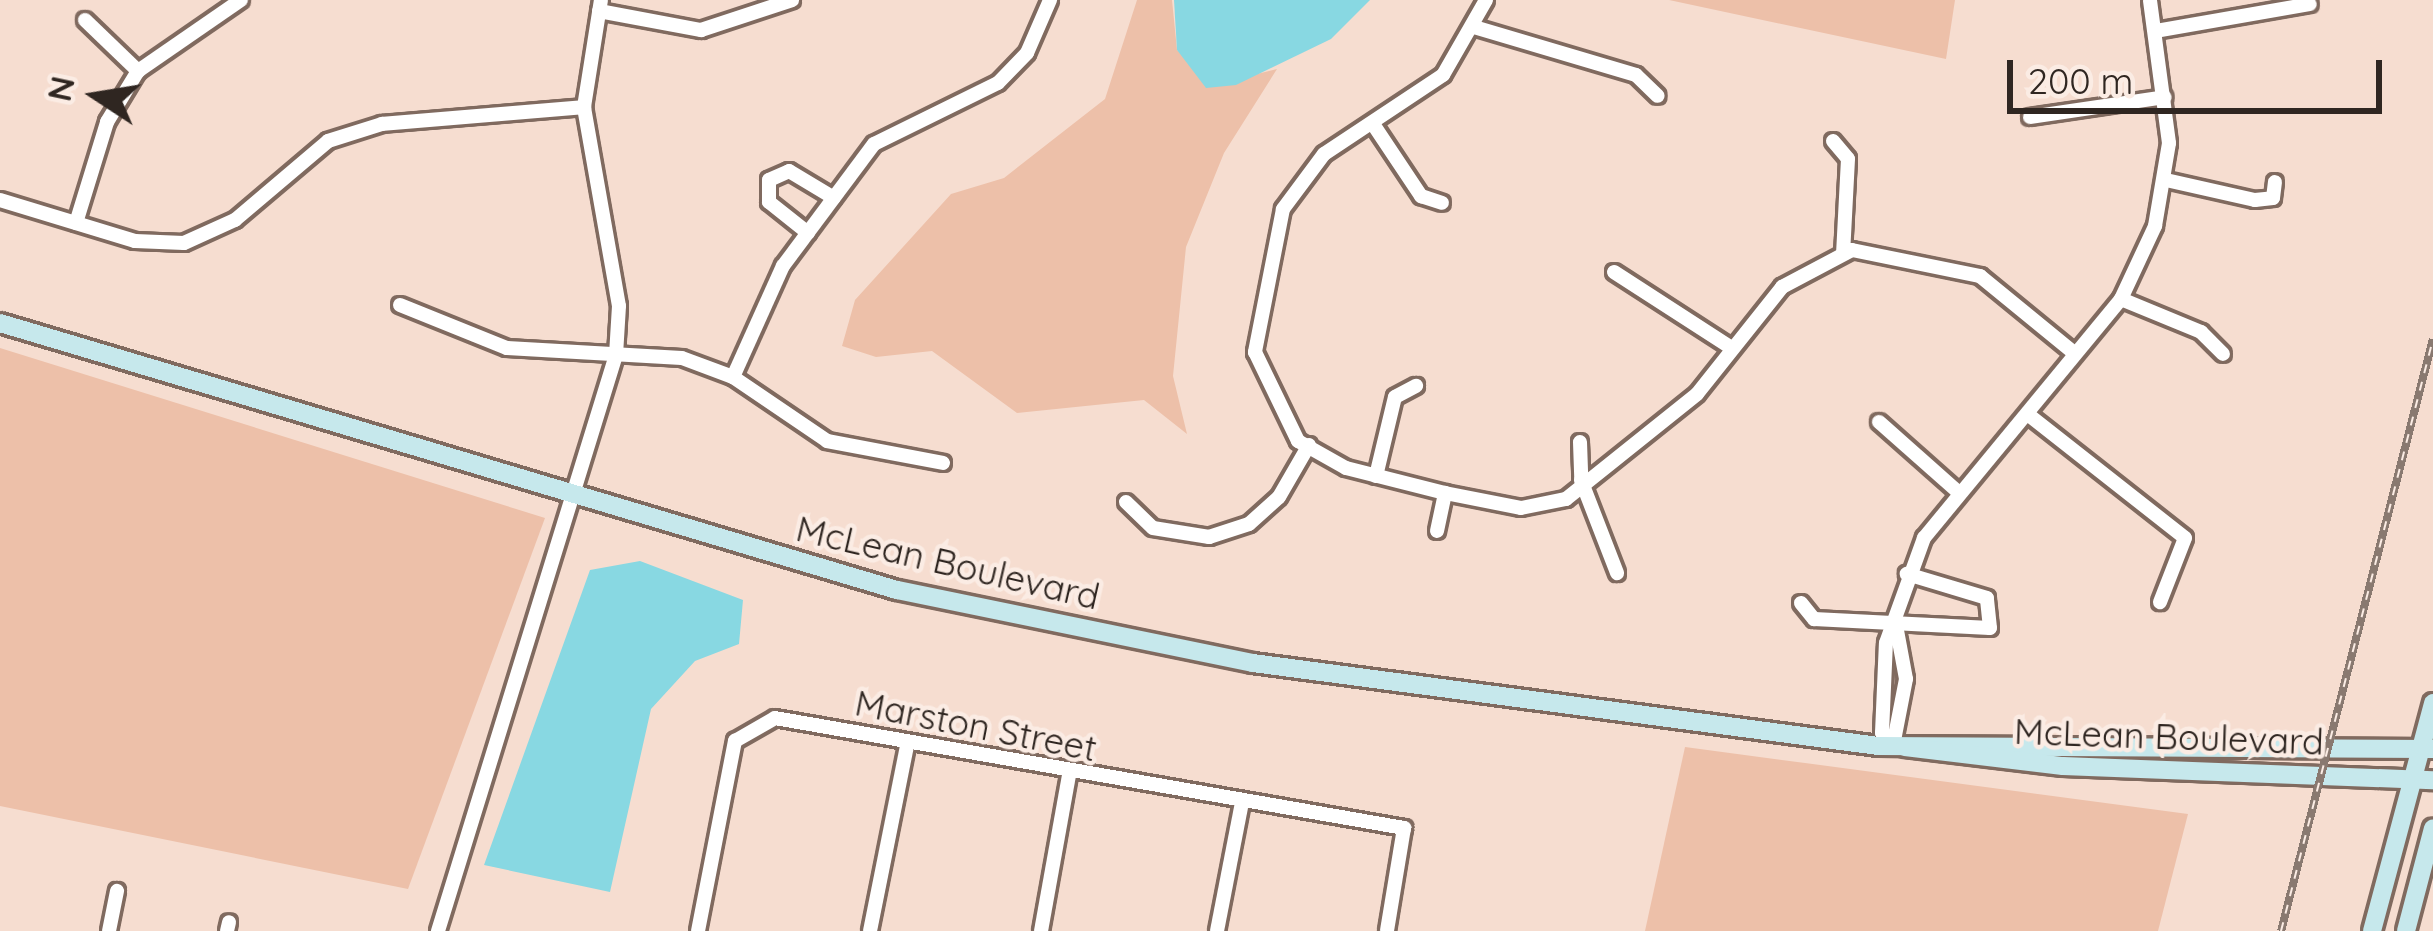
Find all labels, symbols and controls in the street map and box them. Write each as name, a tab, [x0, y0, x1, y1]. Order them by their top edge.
north arrow	[36, 36, 156, 156]
scale bar	[2013, 36, 2388, 110]
text: 200 m	[2028, 58, 2133, 103]
text: N	[38, 72, 83, 105]
street label: McLean Boulevard	[792, 506, 1104, 618]
street label: Marston Street	[852, 680, 1100, 770]
street label: McLean Boulevard	[2013, 709, 2325, 763]

